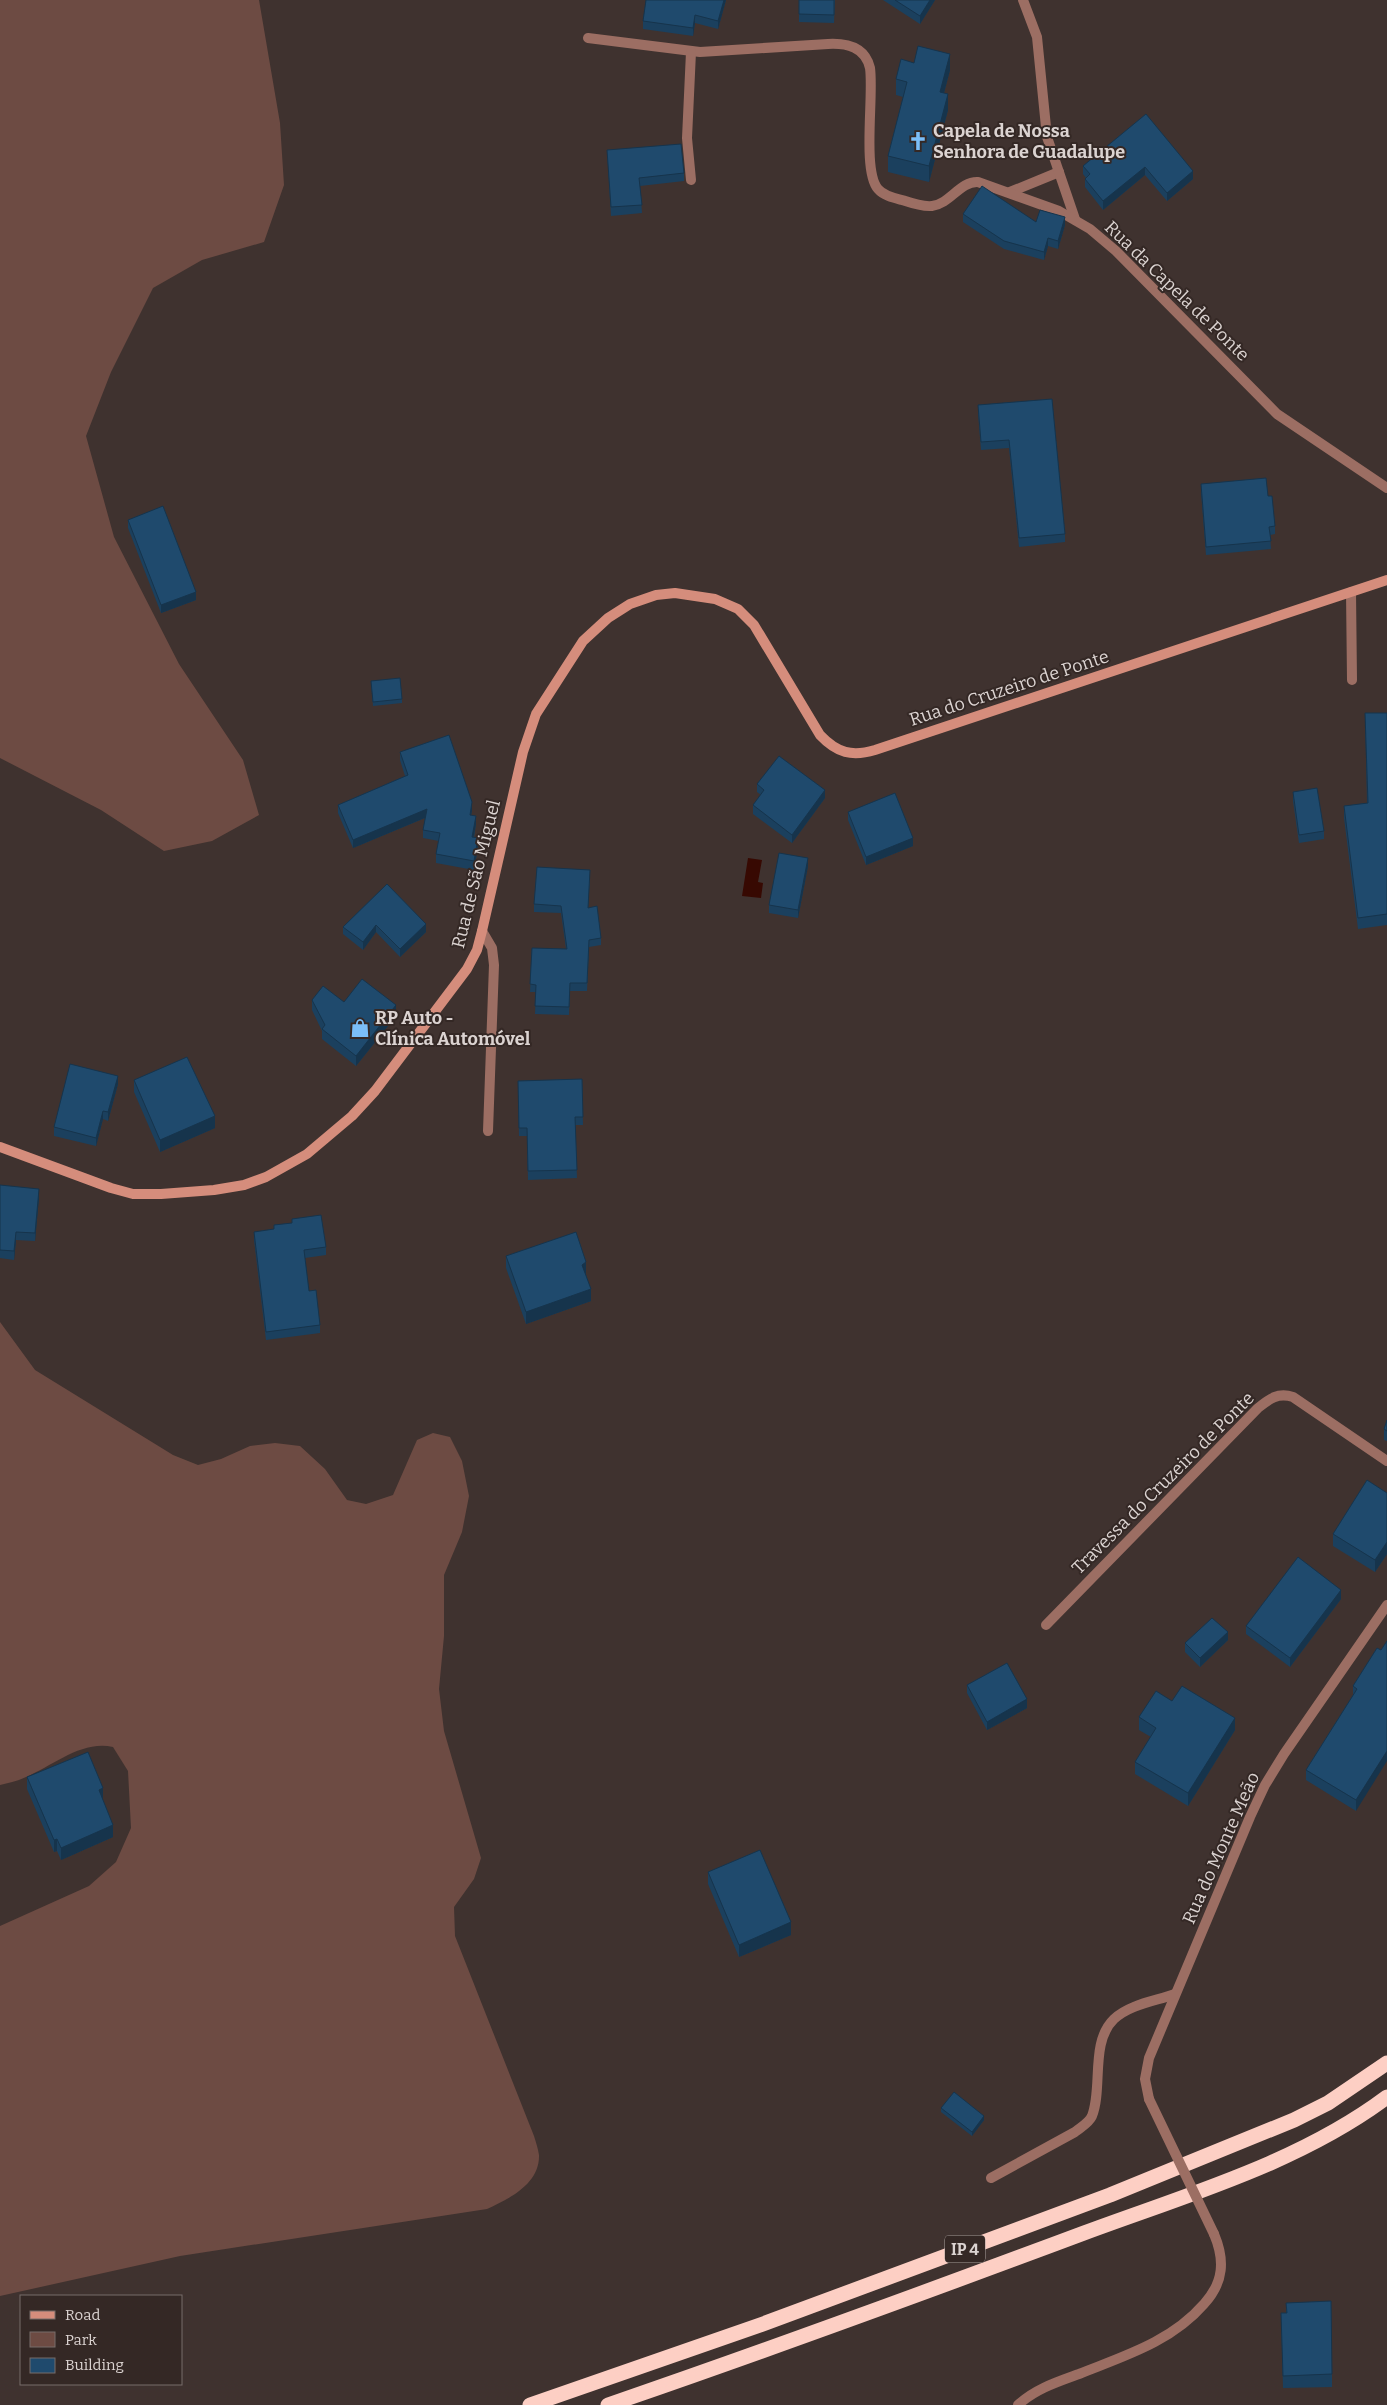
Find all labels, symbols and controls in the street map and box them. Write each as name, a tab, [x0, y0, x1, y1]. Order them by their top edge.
place label: Capela de Nossa Senhora de Guadalupe	[933, 120, 1125, 163]
church icon: Capela de Nossa Senhora de Guadalupe	[907, 130, 929, 152]
street label: Rua da Capela de Ponte	[1100, 216, 1254, 366]
street label: Rua do Cruzeiro de Ponte	[906, 645, 1112, 731]
street label: Rua de São Miguel	[447, 798, 505, 950]
place label: RP Auto - Clínica Automóvel	[375, 1007, 531, 1050]
shop icon: RP Auto - Clínica Automóvel	[349, 1017, 371, 1039]
street label: Travessa do Cruzeiro de Ponte	[1067, 1387, 1259, 1579]
street label: Rua do Monte Meão	[1178, 1769, 1264, 1927]
road number: IP 4	[945, 2236, 985, 2262]
legend	[20, 2295, 182, 2385]
text: Road	[65, 2306, 100, 2324]
text: Park	[65, 2331, 97, 2349]
text: Building	[65, 2356, 124, 2374]

